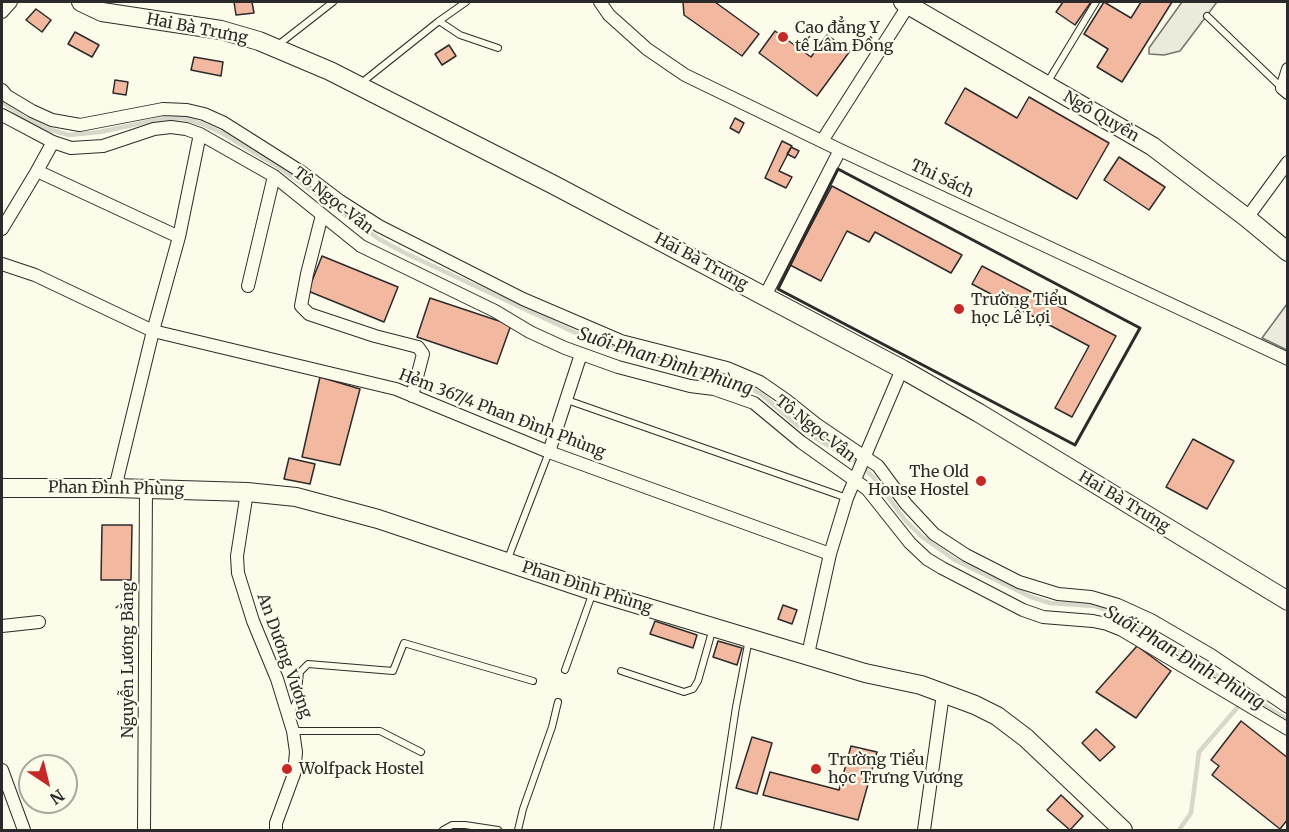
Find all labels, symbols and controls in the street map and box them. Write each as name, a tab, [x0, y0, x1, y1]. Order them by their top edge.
street label: Hai Bà Trưng	[145, 10, 249, 48]
place label: Cao đẳng Y tế Lâm Đồng	[795, 18, 894, 56]
marker: Cao đẳng Y tế Lâm Đồng	[776, 30, 790, 44]
street label: Ngô Quyền	[1060, 88, 1142, 146]
street label: Thi Sách	[907, 156, 977, 202]
street label: Tô Ngọc Vân	[289, 164, 377, 238]
street label: Hai Bà Trưng	[651, 229, 751, 295]
place label: Trường Tiểu học Lê Lợi	[971, 290, 1068, 328]
marker: Trường Tiểu học Lê Lợi	[952, 302, 966, 316]
water label: Suối Phan Đình Phùng	[575, 323, 755, 401]
street label: Hẻm 367/4 Phan Đình Phùng	[396, 366, 608, 462]
street label: Tô Ngọc Vân	[771, 392, 859, 466]
place label: The Old House Hostel	[868, 462, 969, 500]
street label: Hai Bà Trưng	[1075, 467, 1173, 537]
marker: The Old House Hostel	[974, 474, 988, 488]
street label: Phan Đình Phùng	[48, 478, 184, 500]
street label: Phan Đình Phùng	[519, 558, 655, 618]
street label: Nguyễn Lương Bằng	[118, 582, 138, 738]
street label: An Dương Vương	[252, 591, 316, 721]
water label: Suối Phan Đình Phùng	[1100, 602, 1268, 714]
place label: Trường Tiểu học Trưng Vương	[828, 750, 963, 788]
north arrow	[18, 754, 78, 814]
place label: Wolfpack Hostel	[299, 759, 424, 779]
marker: Wolfpack Hostel	[280, 762, 294, 776]
marker: Trường Tiểu học Trưng Vương	[809, 762, 823, 776]
text: N	[46, 785, 68, 809]

